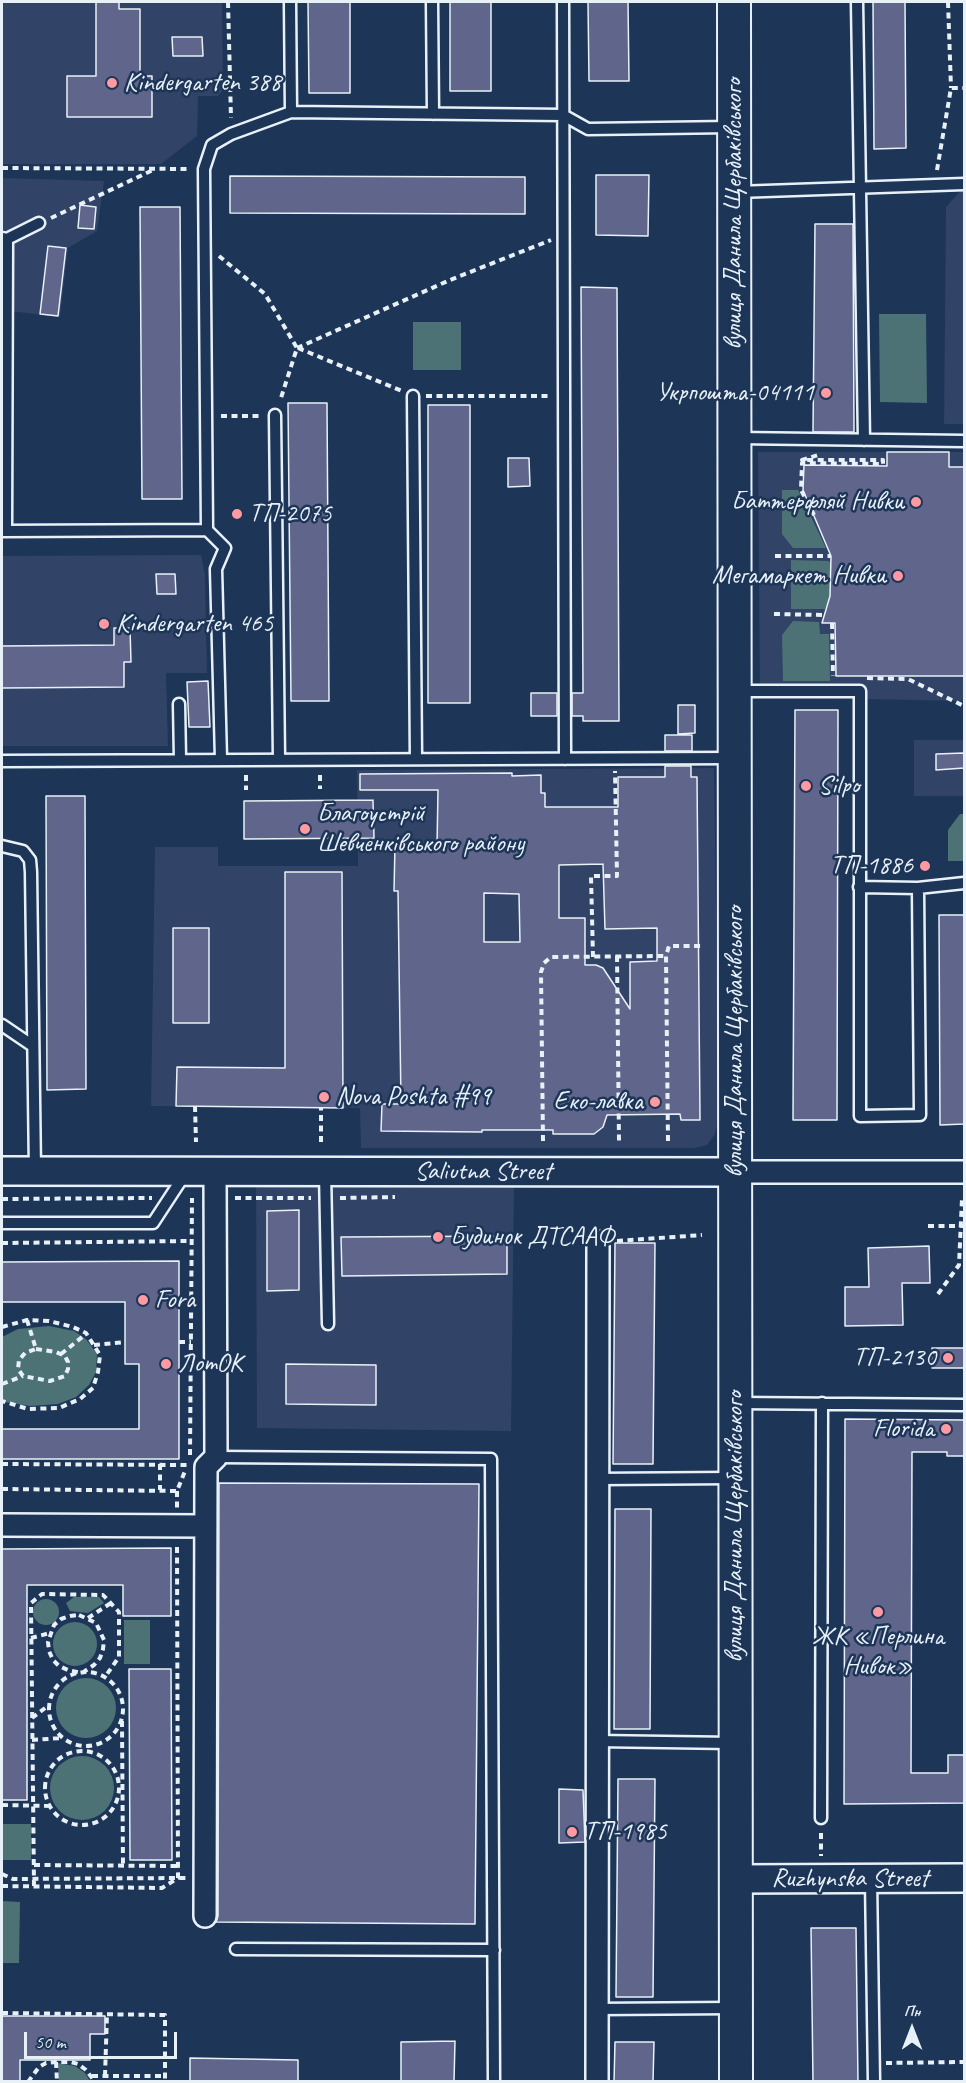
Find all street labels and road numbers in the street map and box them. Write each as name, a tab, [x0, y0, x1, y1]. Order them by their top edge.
street label: вулиця Данила Щербаківського	[718, 78, 750, 350]
street label: вулиця Данила Щербаківського	[719, 906, 751, 1178]
street label: Saliutna Street	[414, 1156, 552, 1188]
street label: вулиця Данила Щербаківського	[719, 1391, 751, 1663]
street label: Ruzhynska Street	[772, 1863, 928, 1895]

